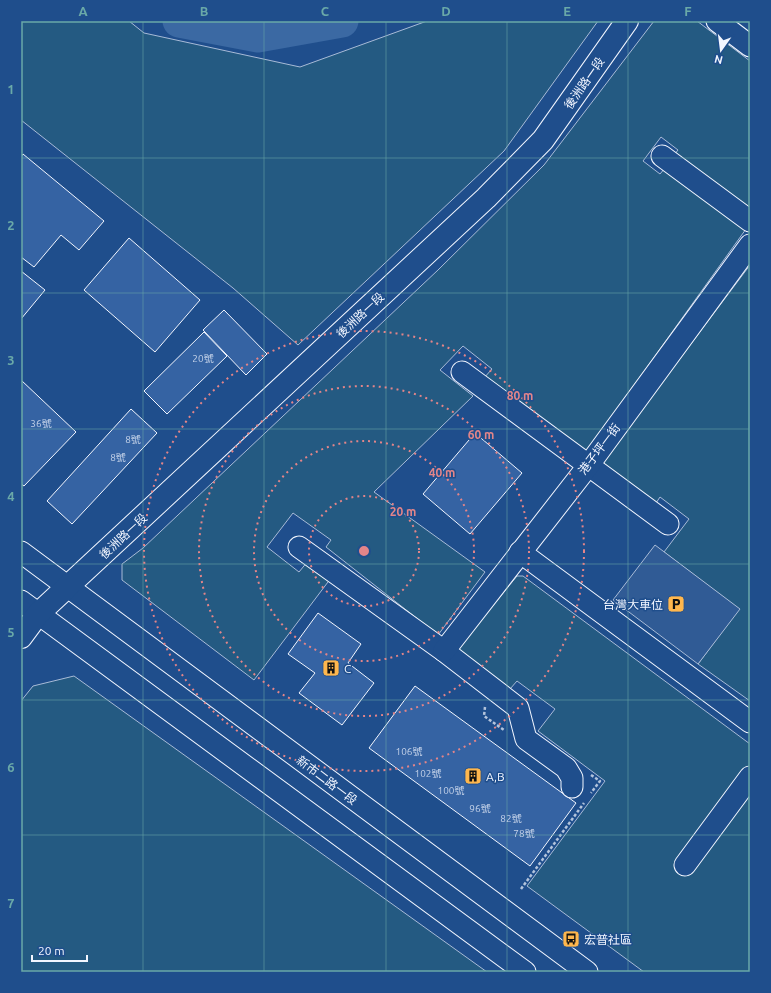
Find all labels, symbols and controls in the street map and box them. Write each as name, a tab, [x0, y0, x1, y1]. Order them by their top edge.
text: A	[78, 4, 88, 18]
text: B	[200, 4, 209, 18]
text: C	[321, 4, 330, 18]
text: D	[441, 4, 451, 18]
text: E	[563, 4, 571, 18]
text: F	[684, 4, 692, 18]
north arrow	[701, 30, 741, 70]
text: N	[713, 53, 724, 67]
street label: 後洲路一段	[561, 55, 607, 111]
text: 1	[7, 82, 15, 96]
text: 2	[7, 218, 15, 232]
street label: 後洲路一段	[334, 290, 386, 340]
text: 3	[7, 353, 15, 367]
house number: 20號	[192, 353, 214, 364]
text: 80 m	[507, 389, 533, 402]
house number: 36號	[30, 418, 52, 429]
street label: 港子坪一街	[576, 421, 622, 477]
text: 60 m	[468, 428, 494, 441]
house number: 8號	[125, 434, 141, 445]
house number: 8號	[110, 452, 126, 463]
text: 40 m	[429, 466, 455, 479]
text: 4	[7, 489, 15, 503]
text: 20 m	[390, 505, 416, 518]
street label: 後洲路一段	[97, 511, 149, 561]
centre of rings	[357, 544, 371, 558]
parking icon: 台灣大車位	[666, 594, 686, 614]
place label: 台灣大車位	[603, 598, 663, 611]
text: 5	[7, 625, 15, 639]
building icon: C	[321, 658, 341, 678]
place label: C	[344, 662, 352, 675]
house number: 106號	[396, 746, 422, 757]
street label: 新市二路一段	[294, 753, 360, 807]
text: 6	[7, 760, 15, 774]
building icon: A,B	[463, 766, 483, 786]
house number: 102號	[415, 768, 441, 779]
place label: A,B	[486, 770, 505, 783]
house number: 100號	[438, 785, 464, 796]
house number: 96號	[469, 803, 491, 814]
house number: 82號	[500, 813, 522, 824]
house number: 78號	[513, 828, 535, 839]
text: 7	[7, 896, 15, 910]
bus stop icon: 宏普社區	[561, 929, 581, 949]
place label: 宏普社區	[584, 933, 632, 946]
scale bar	[32, 937, 87, 963]
text: 20 m	[38, 944, 65, 957]

